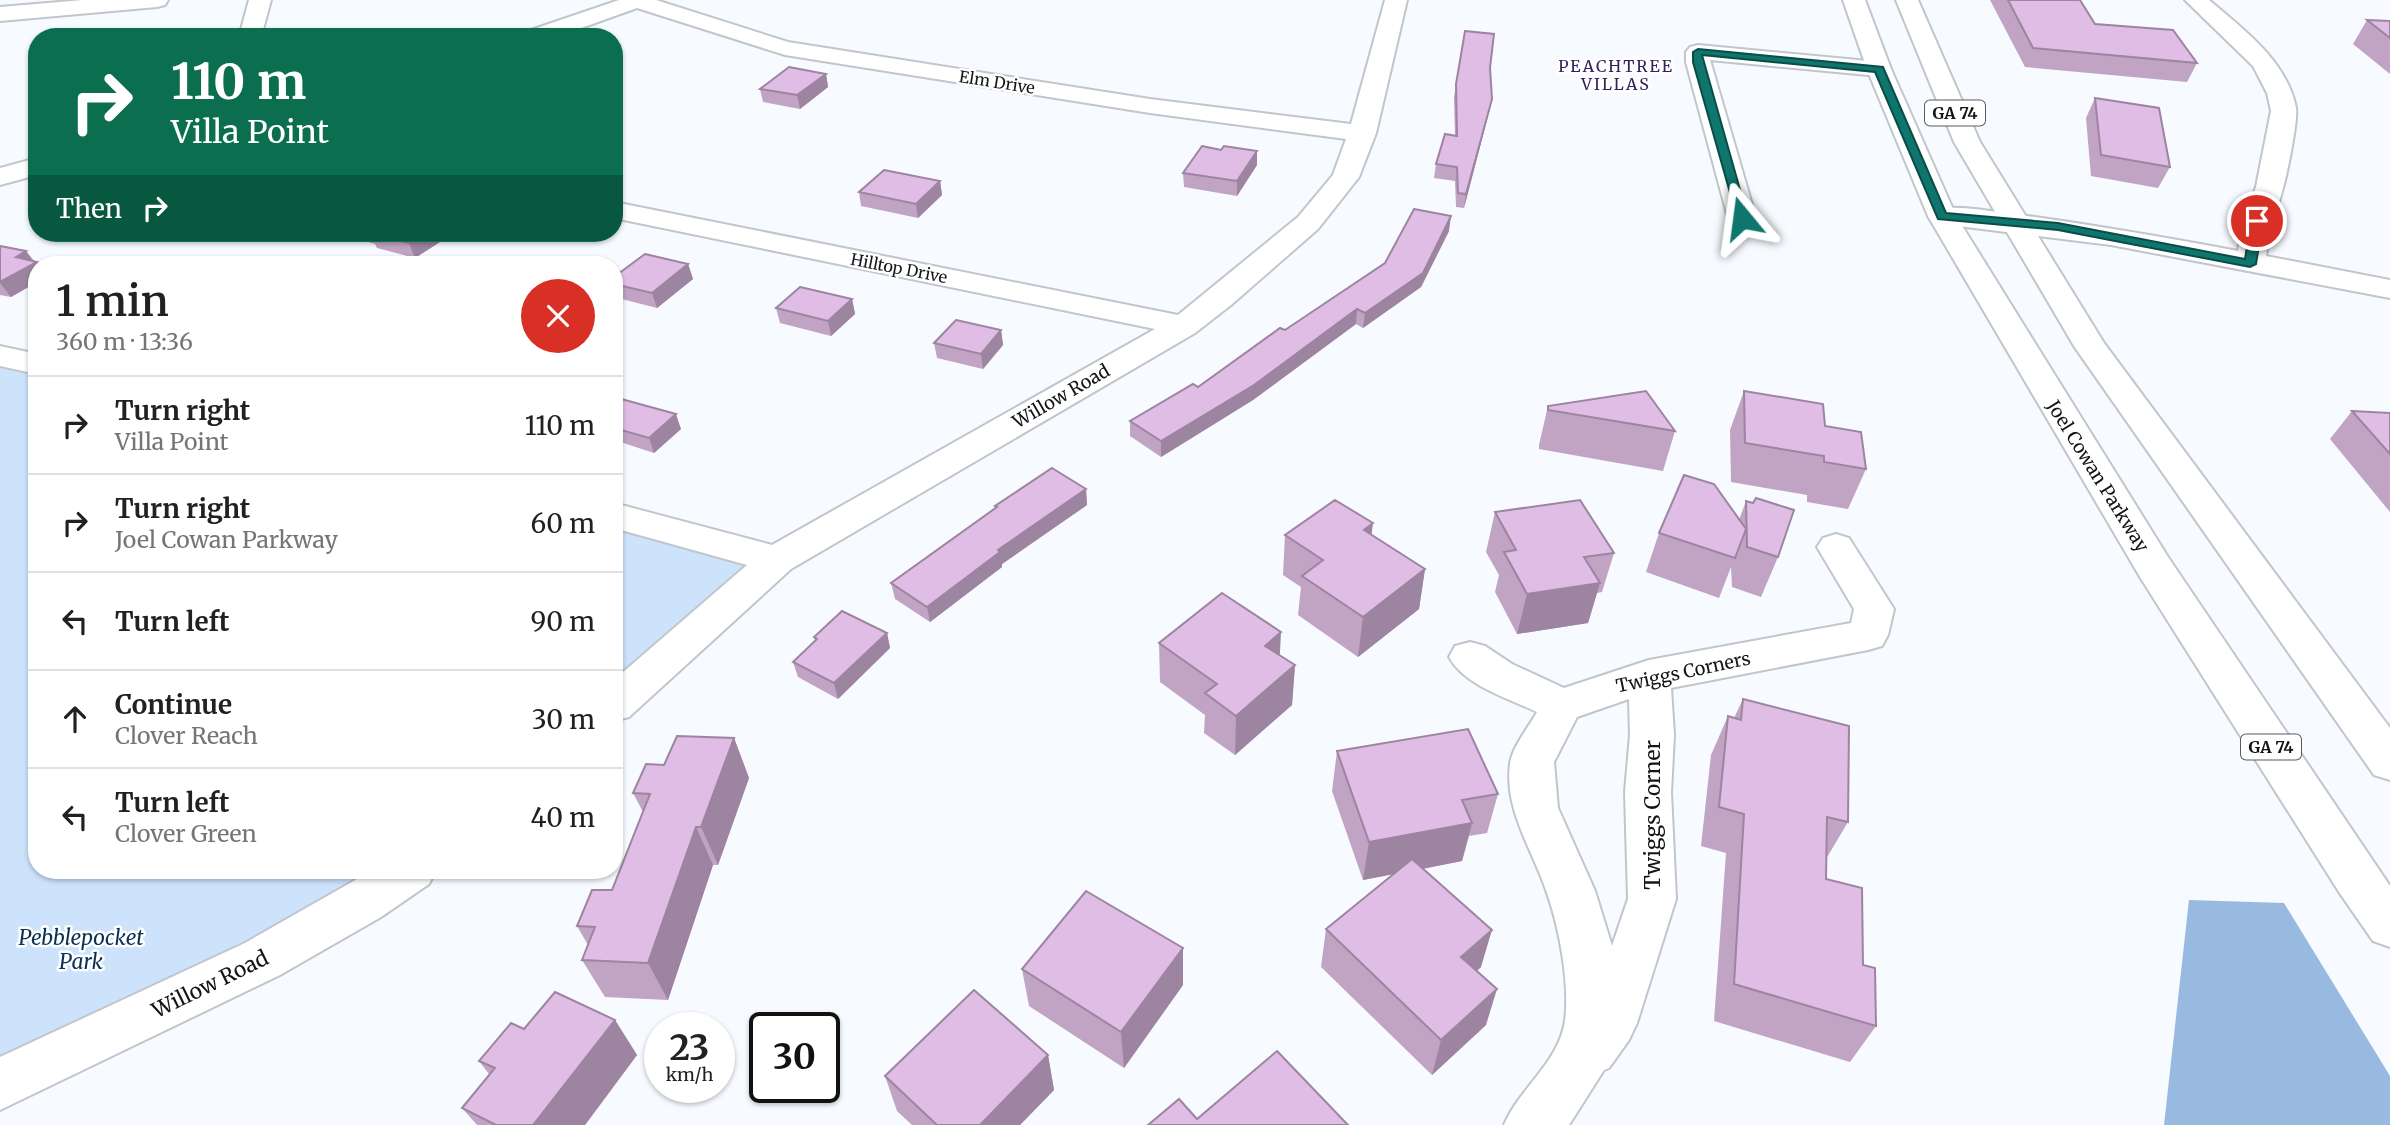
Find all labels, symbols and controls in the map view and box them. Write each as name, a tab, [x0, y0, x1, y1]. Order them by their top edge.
text: 110 m	[171, 51, 306, 112]
icon: right	[56, 56, 147, 147]
district label: PEACHTREE VILLAS	[1558, 56, 1674, 94]
street label: Elm Drive	[958, 66, 1036, 98]
road number: GA 74	[1925, 100, 1985, 125]
text: Villa Point	[171, 112, 329, 152]
position arrow	[1705, 181, 1779, 255]
icon: right	[136, 189, 174, 227]
pin	[2227, 191, 2287, 251]
text: Then	[56, 192, 122, 225]
icon: arrive	[2238, 202, 2276, 240]
street label: Hilltop Drive	[849, 249, 949, 287]
text: 1 min	[56, 275, 169, 327]
button: close	[521, 279, 595, 353]
text: 360 m · 13:36	[56, 327, 193, 356]
street label: Willow Road	[1007, 359, 1114, 434]
text: Turn right	[115, 394, 250, 427]
street label: Joel Cowan Parkway	[2042, 395, 2154, 556]
icon: right	[56, 406, 94, 444]
text: 110 m	[525, 409, 595, 442]
text: Villa Point	[115, 427, 229, 456]
text: Turn right	[115, 492, 250, 525]
icon: right	[56, 504, 94, 542]
text: 60 m	[531, 507, 595, 540]
text: Joel Cowan Parkway	[115, 525, 338, 554]
icon: left	[56, 602, 94, 640]
text: Turn left	[115, 605, 229, 638]
text: 90 m	[531, 605, 595, 638]
street label: Twiggs Corners	[1614, 646, 1753, 697]
text: Continue	[115, 688, 232, 721]
icon: ahead	[56, 700, 94, 738]
text: 30 m	[532, 703, 595, 736]
text: Clover Reach	[115, 721, 258, 750]
road number: GA 74	[2241, 734, 2301, 760]
street label: Twiggs Corner	[1639, 740, 1666, 890]
text: Turn left	[115, 786, 229, 819]
icon: left	[56, 798, 94, 836]
text: 40 m	[531, 801, 595, 834]
text: Clover Green	[115, 819, 257, 848]
park label: Pebblepocket Park	[18, 924, 144, 975]
street label: Willow Road	[146, 944, 273, 1024]
speed limit sign: 30	[749, 1012, 840, 1103]
text: 23	[670, 1026, 709, 1070]
text: km/h	[666, 1063, 713, 1086]

